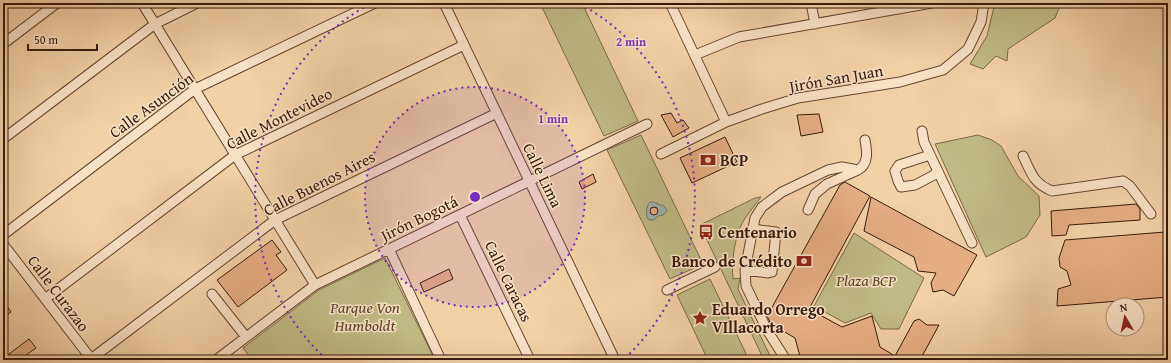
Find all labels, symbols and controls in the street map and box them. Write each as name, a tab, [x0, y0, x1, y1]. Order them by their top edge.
scale bar	[28, 26, 97, 52]
text: 50 m	[34, 31, 58, 48]
text: 2 min	[616, 33, 646, 50]
street label: Jirón San Juan	[785, 58, 885, 98]
street label: Calle Asunción	[104, 66, 198, 144]
street label: Calle Montevideo	[222, 81, 336, 155]
text: 1 min	[538, 110, 568, 127]
street label: Calle Lima	[517, 139, 569, 212]
street label: Calle Buenos Aires	[259, 144, 379, 222]
place label: BCP	[720, 148, 748, 172]
bank icon: BCP	[699, 151, 717, 169]
street label: Jirón Bogotá	[374, 189, 462, 248]
centre of rings	[468, 190, 482, 204]
place label: Centenario	[718, 220, 797, 244]
bus stop icon: Centenario	[697, 223, 715, 241]
street label: Calle Caracas	[479, 236, 539, 326]
place label: Banco de Crédito	[672, 249, 792, 273]
street label: Calle Curazao	[22, 250, 96, 336]
bank icon: Banco de Crédito	[795, 252, 813, 270]
park label: Plaza BCP	[835, 268, 896, 292]
park label: Parque Von Humboldt	[329, 295, 400, 337]
place label: Eduardo Orrego VIllacorta	[712, 297, 825, 339]
north arrow	[1105, 297, 1145, 337]
text: N	[1119, 299, 1129, 316]
place icon: Eduardo Orrego VIllacorta	[691, 309, 709, 327]

